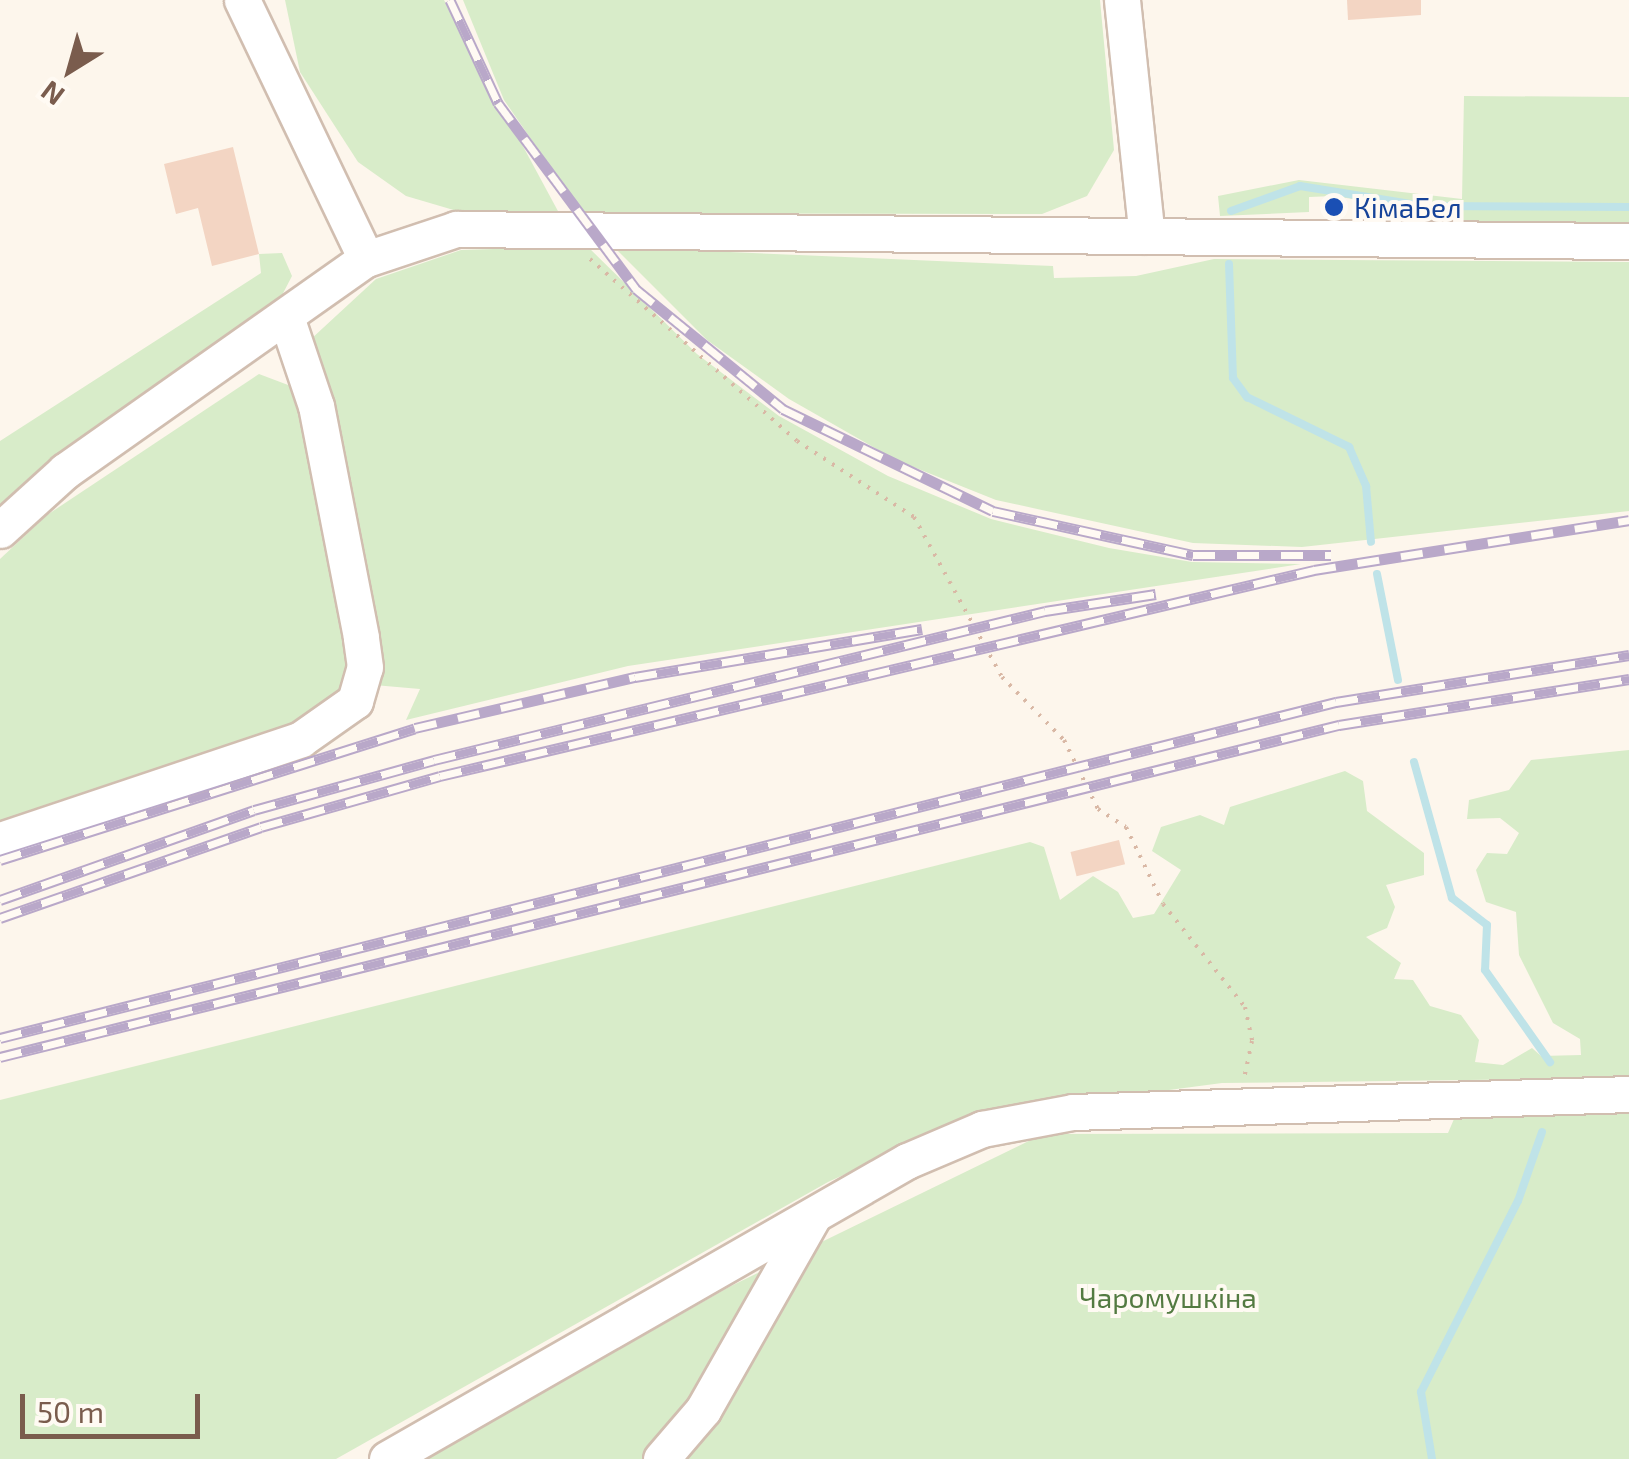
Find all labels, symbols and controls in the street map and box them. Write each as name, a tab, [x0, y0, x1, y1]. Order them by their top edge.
north arrow	[20, 20, 120, 120]
text: N	[34, 74, 70, 114]
place label: КімаБел	[1354, 190, 1462, 224]
marker: КімаБел	[1323, 196, 1345, 218]
park label: Чаромушкіна	[1079, 1280, 1257, 1314]
scale bar	[25, 1374, 205, 1436]
text: 50 m	[37, 1393, 104, 1429]

